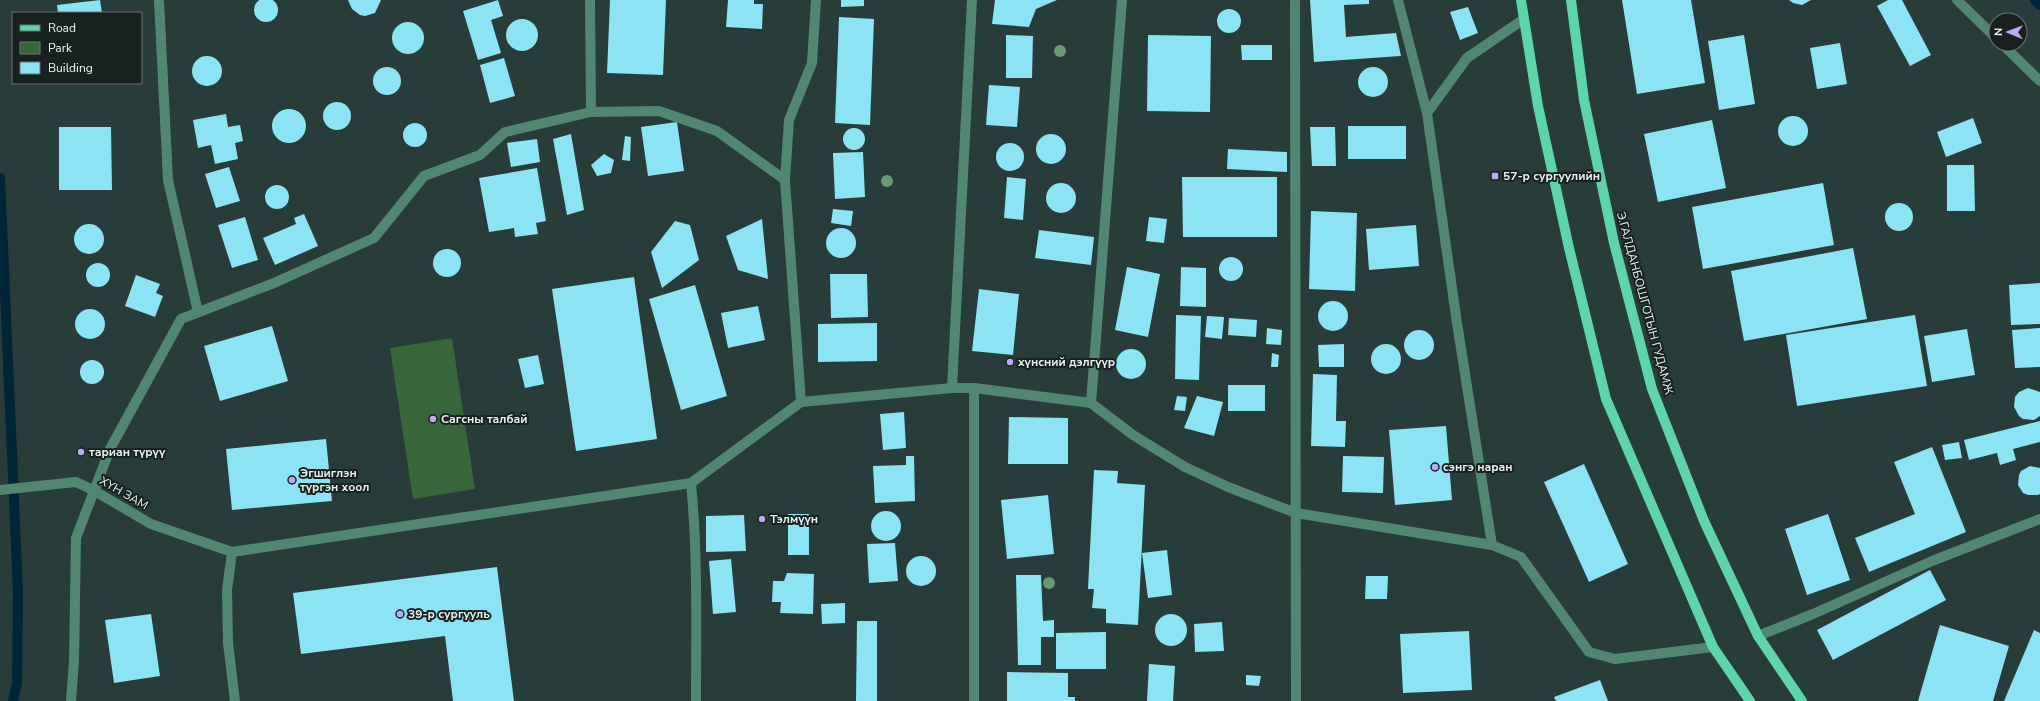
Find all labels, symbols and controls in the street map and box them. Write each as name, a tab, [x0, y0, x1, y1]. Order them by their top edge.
legend	[12, 12, 142, 84]
north arrow	[1988, 12, 2028, 52]
text: Road	[48, 20, 76, 36]
text: N	[1991, 28, 2006, 36]
text: Park	[48, 40, 73, 56]
text: Building	[48, 60, 93, 76]
place label: 57-р сургуулийн	[1503, 168, 1600, 184]
marker: 57-р сургуулийн	[1490, 171, 1500, 181]
street label: Э.ГАЛДАНБОШГОТЫН ГУДАМЖ	[1613, 210, 1677, 397]
place label: хүнсний дэлгүүр	[1018, 354, 1115, 370]
marker: хүнсний дэлгүүр	[1005, 357, 1015, 367]
place label: Сагсны талбай	[441, 411, 528, 427]
marker: Сагсны талбай	[428, 414, 438, 424]
place label: тариан түрүү	[89, 444, 166, 460]
marker: тариан түрүү	[76, 447, 86, 457]
place label: сэнгэ наран	[1443, 459, 1513, 475]
marker: сэнгэ наран	[1430, 462, 1440, 472]
place label: Эгшиглэн түргэн хоол	[300, 465, 369, 495]
street label: ХҮН ЗАМ	[97, 473, 151, 513]
marker: Эгшиглэн түргэн хоол	[287, 475, 297, 485]
place label: Тэлмүүн	[770, 511, 818, 527]
marker: Тэлмүүн	[757, 514, 767, 524]
place label: 39-р сургууль	[408, 606, 490, 622]
marker: 39-р сургууль	[395, 609, 405, 619]

